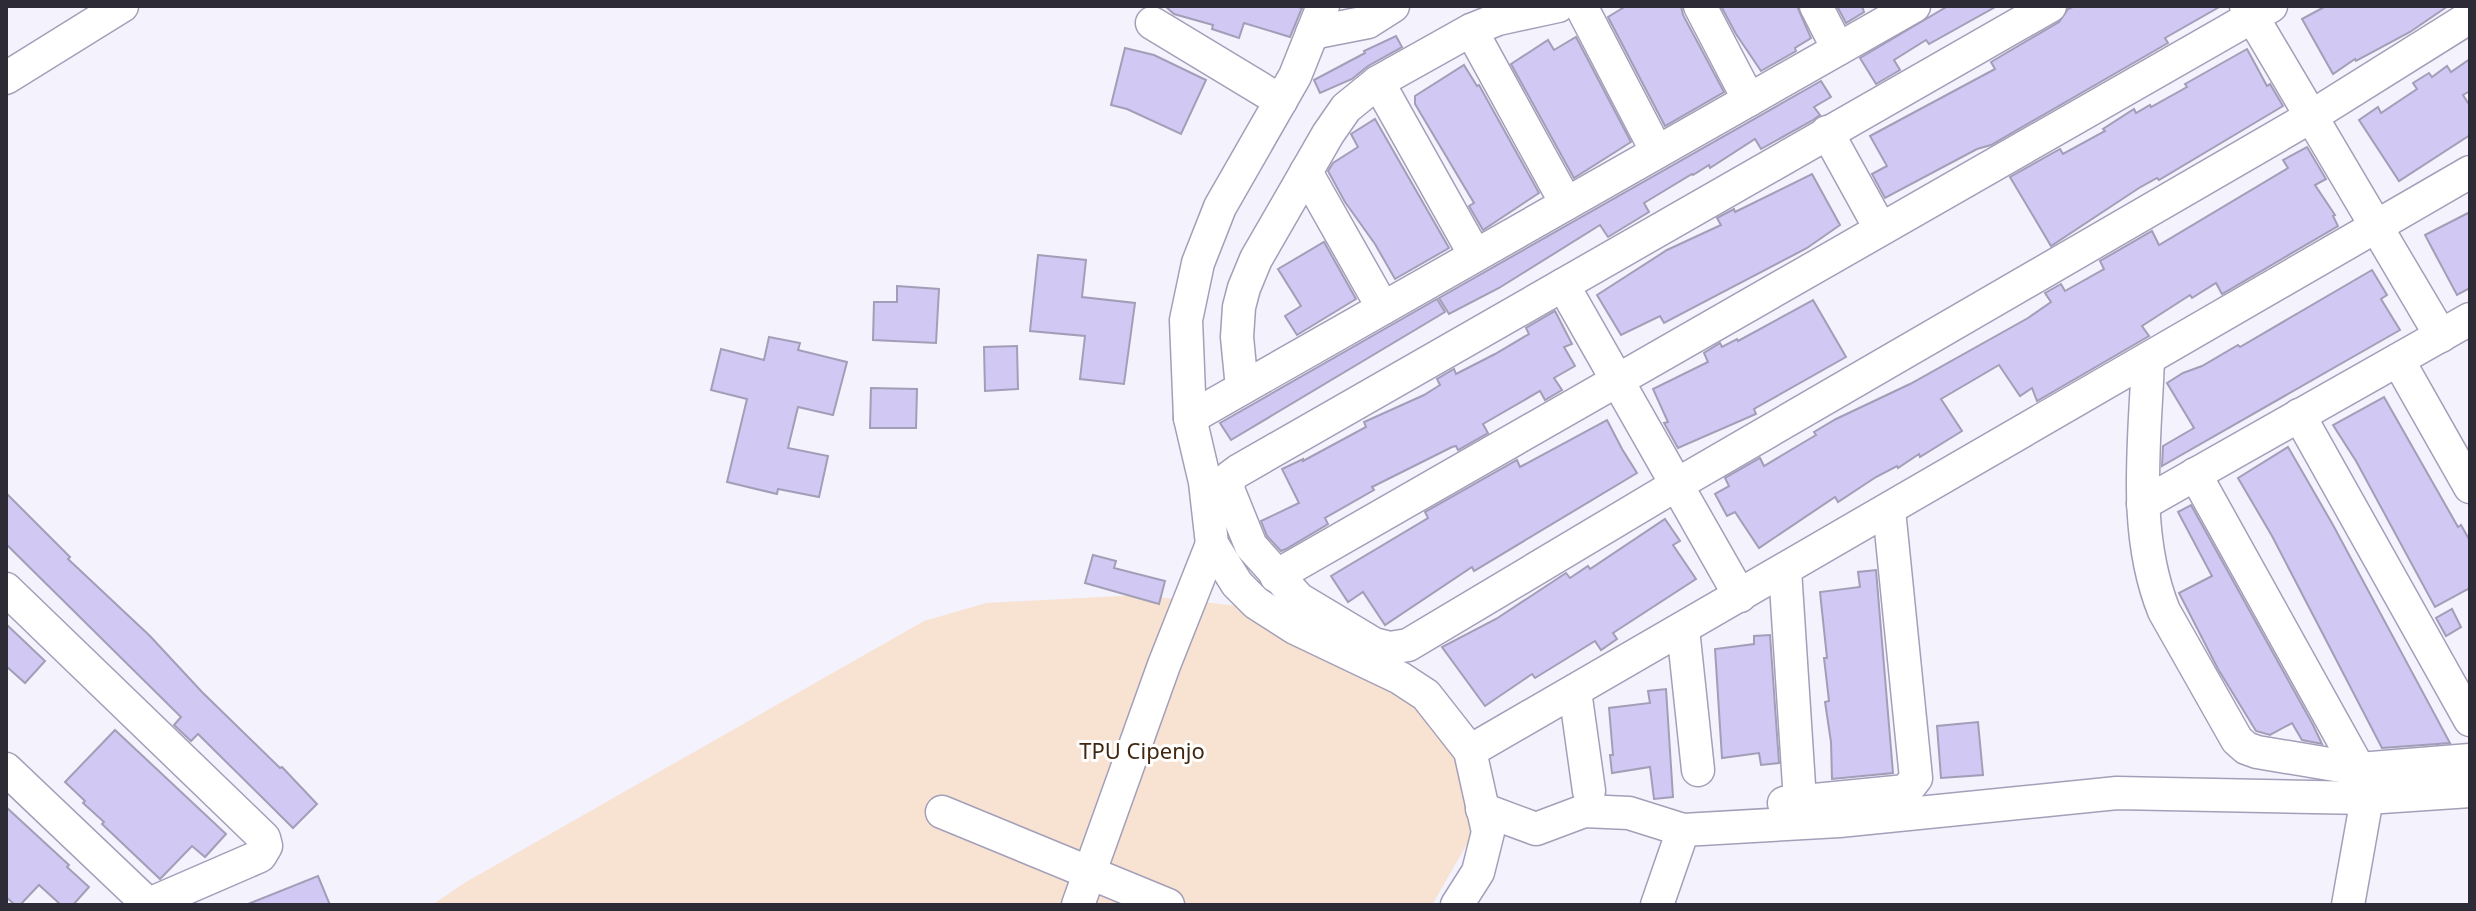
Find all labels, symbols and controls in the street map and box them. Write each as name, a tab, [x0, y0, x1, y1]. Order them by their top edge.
park label: TPU Cipenjo	[1079, 735, 1205, 765]

